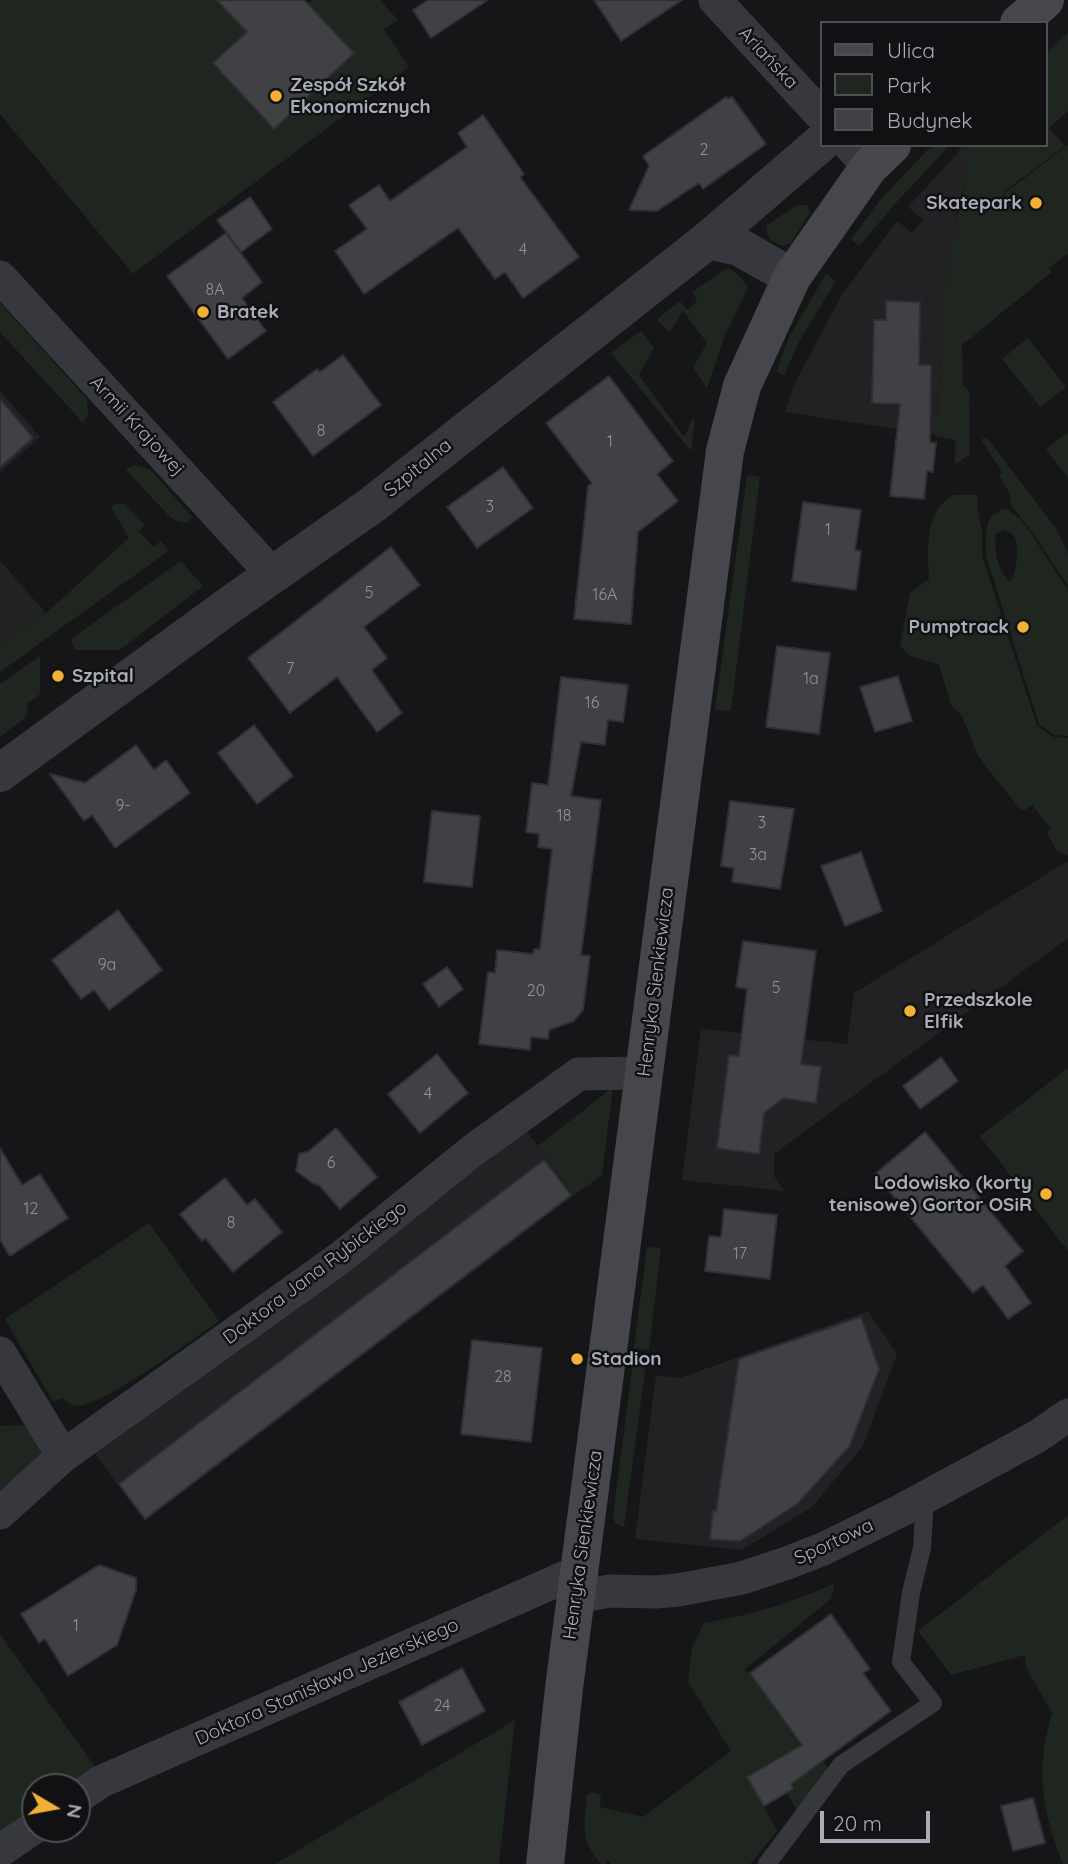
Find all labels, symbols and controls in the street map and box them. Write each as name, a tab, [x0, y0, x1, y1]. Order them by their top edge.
legend	[820, 21, 1047, 147]
street label: Ariańska	[734, 22, 802, 94]
text: Ulica	[887, 37, 935, 63]
text: Park	[887, 72, 931, 98]
place label: Zespół Szkół Ekonomicznych	[290, 74, 431, 118]
marker: Zespół Szkół Ekonomicznych	[268, 88, 284, 104]
text: Budynek	[887, 107, 973, 133]
house number: 2	[700, 140, 708, 160]
place label: Skatepark	[926, 192, 1022, 214]
marker: Skatepark	[1028, 195, 1044, 211]
house number: 4	[519, 240, 527, 260]
house number: 8A	[206, 280, 224, 300]
place label: Bratek	[217, 301, 279, 323]
marker: Bratek	[195, 304, 211, 320]
street label: Armii Krajowej	[85, 371, 189, 481]
house number: 8	[317, 421, 325, 441]
house number: 1	[607, 432, 613, 452]
street label: Szpitalna	[380, 434, 456, 502]
house number: 3	[486, 497, 494, 517]
house number: 1	[825, 520, 831, 540]
house number: 5	[365, 583, 373, 603]
house number: 16A	[593, 585, 617, 605]
place label: Pumptrack	[909, 616, 1009, 638]
marker: Pumptrack	[1015, 619, 1031, 635]
house number: 7	[286, 659, 294, 679]
place label: Szpital	[72, 665, 134, 687]
marker: Szpital	[50, 668, 66, 684]
house number: 1a	[803, 669, 819, 689]
house number: 16	[585, 693, 599, 713]
house number: 9-	[115, 796, 131, 816]
house number: 18	[557, 806, 571, 826]
house number: 3	[758, 813, 766, 833]
house number: 3a	[749, 845, 767, 865]
street label: Henryka Sienkiewicza	[633, 886, 679, 1078]
house number: 9a	[98, 955, 116, 975]
house number: 5	[772, 978, 780, 998]
house number: 20	[527, 981, 545, 1001]
place label: Przedszkole Elfik	[924, 989, 1033, 1033]
marker: Przedszkole Elfik	[902, 1003, 918, 1019]
house number: 4	[424, 1084, 432, 1104]
house number: 6	[327, 1153, 335, 1173]
place label: Lodowisko (korty tenisowe) Gortor OSiR	[829, 1172, 1032, 1216]
marker: Lodowisko (korty tenisowe) Gortor OSiR	[1038, 1186, 1054, 1202]
street label: Doktora Jana Rybickiego	[219, 1197, 411, 1349]
house number: 12	[24, 1199, 38, 1219]
house number: 8	[227, 1213, 235, 1233]
house number: 17	[733, 1244, 747, 1264]
place label: Stadion	[591, 1348, 662, 1370]
marker: Stadion	[569, 1351, 585, 1367]
house number: 28	[494, 1367, 512, 1387]
street label: Henryka Sienkiewicza	[558, 1449, 608, 1641]
street label: Sportowa	[791, 1514, 877, 1570]
street label: Doktora Stanisława Jezierskiego	[192, 1613, 462, 1751]
house number: 1	[73, 1616, 79, 1636]
house number: 24	[433, 1696, 451, 1716]
north arrow	[21, 1773, 91, 1843]
scale bar	[823, 1798, 933, 1842]
text: N	[62, 1802, 88, 1820]
text: 20 m	[833, 1810, 882, 1836]

